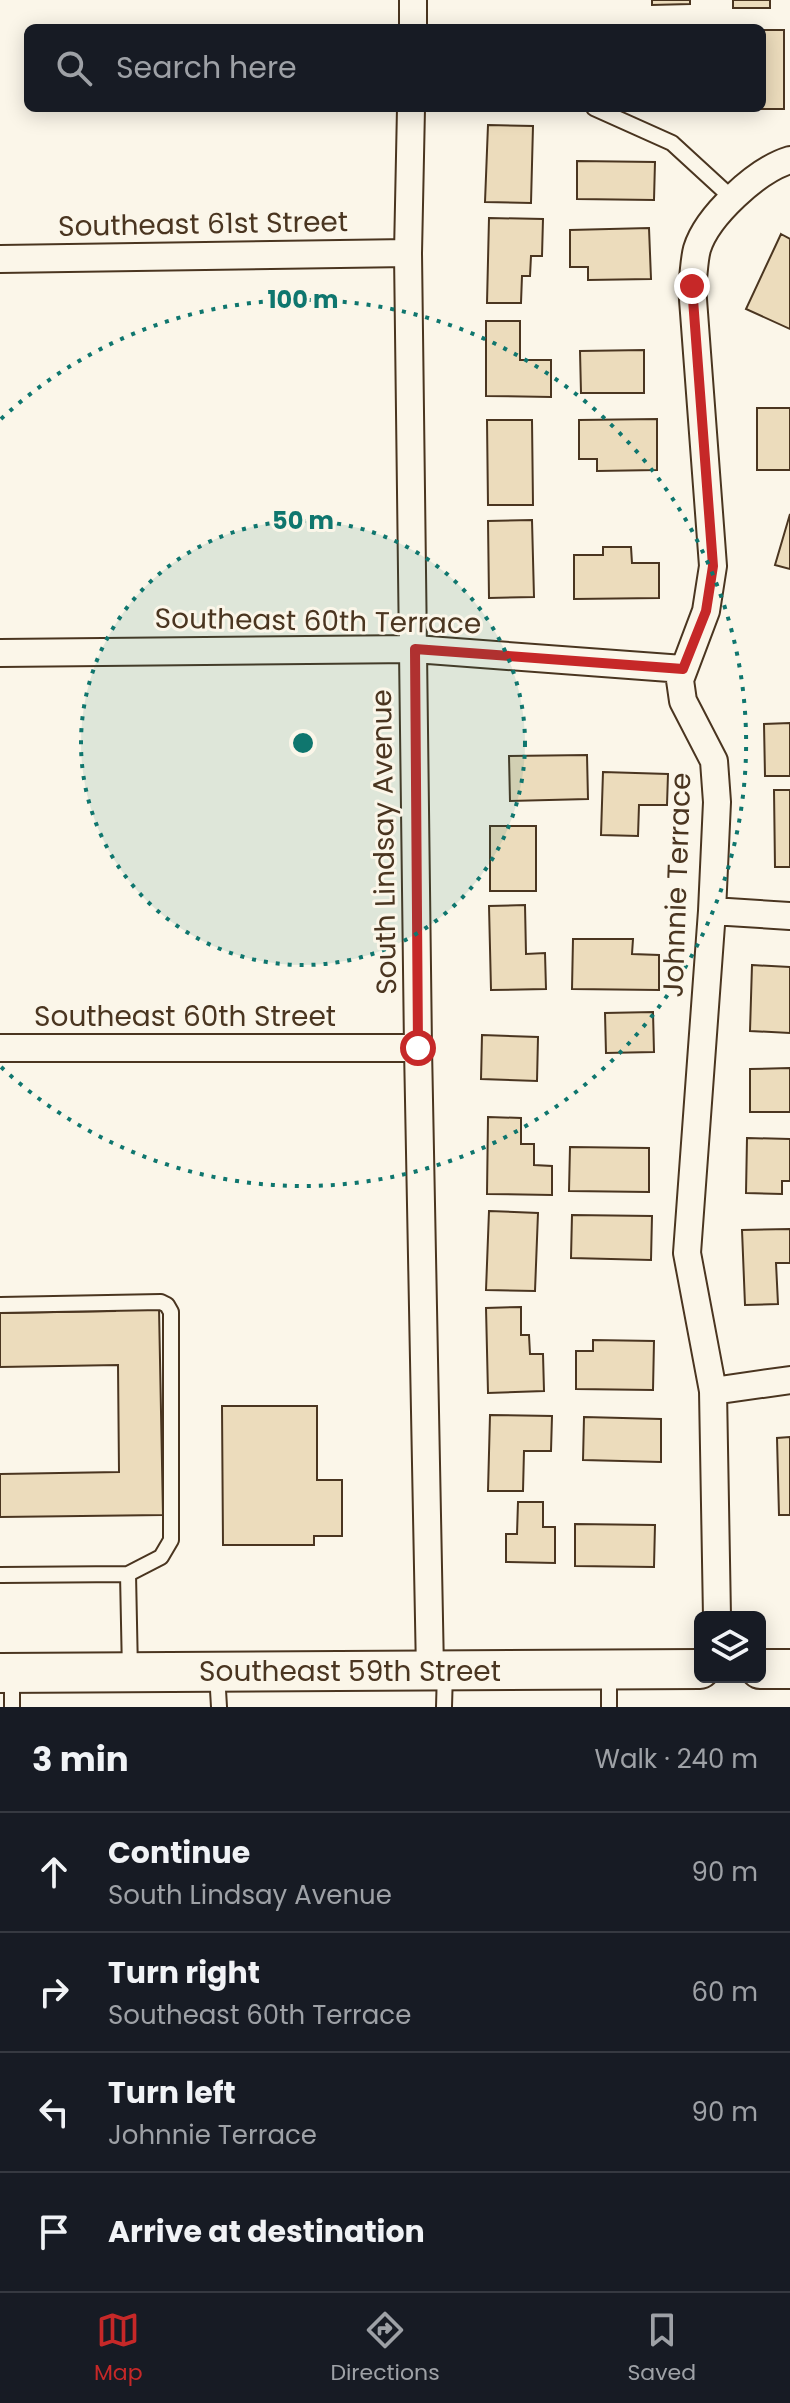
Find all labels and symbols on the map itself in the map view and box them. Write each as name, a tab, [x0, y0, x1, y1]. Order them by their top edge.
street label: Southeast 61st Street	[58, 202, 348, 246]
route end	[674, 268, 710, 304]
text: 100 m	[268, 283, 338, 316]
text: 50 m	[272, 504, 334, 537]
street label: Southeast 60th Terrace	[154, 599, 482, 643]
street label: South Lindsay Avenue	[362, 689, 406, 995]
centre of rings	[289, 729, 317, 757]
street label: Johnnie Terrace	[654, 772, 700, 998]
street label: Southeast 60th Street	[34, 997, 336, 1036]
route start	[400, 1030, 436, 1066]
street label: Southeast 59th Street	[199, 1652, 501, 1691]

